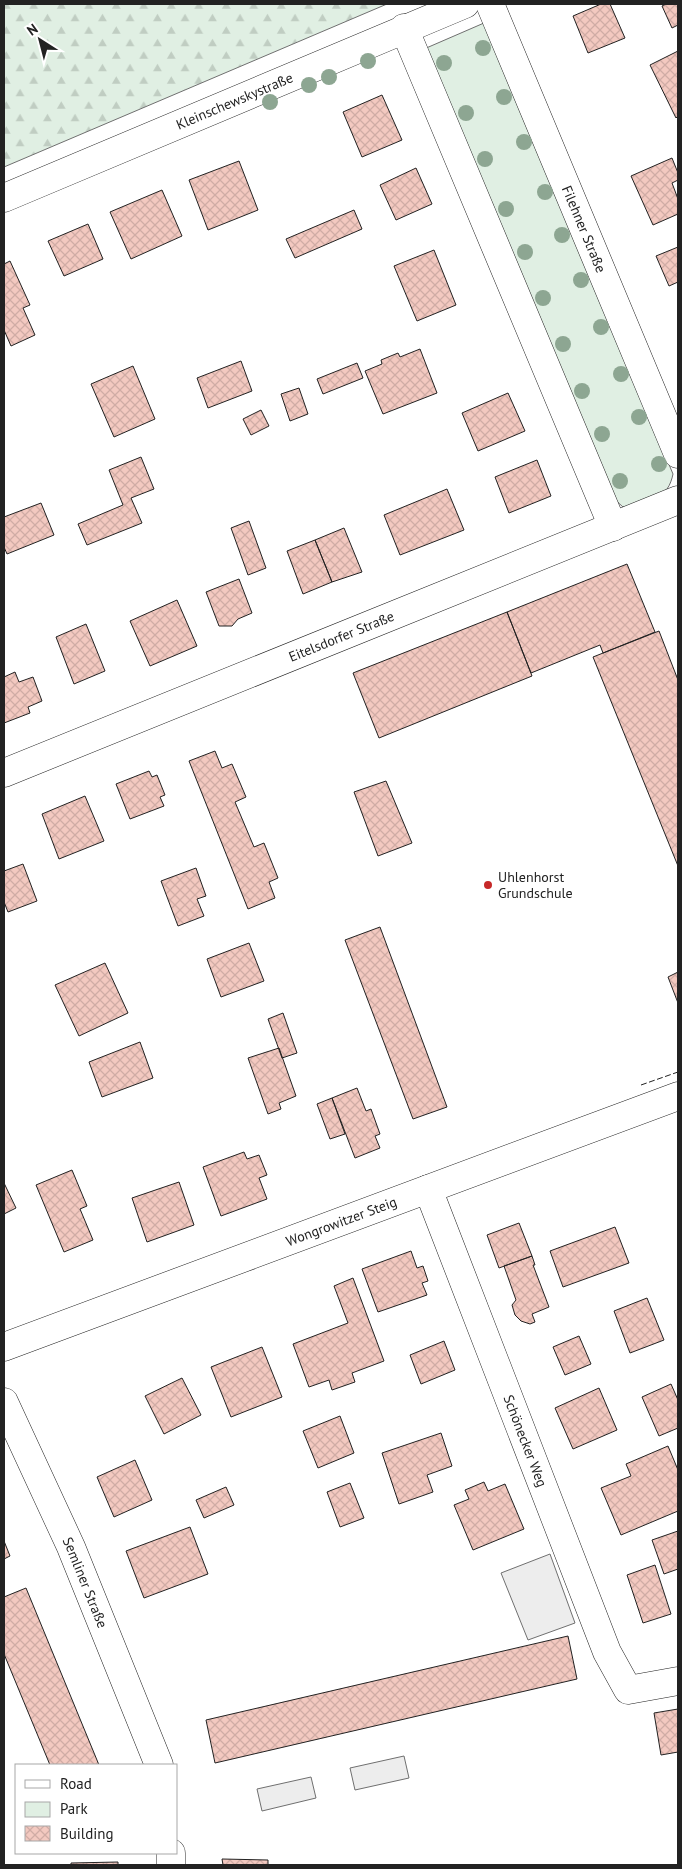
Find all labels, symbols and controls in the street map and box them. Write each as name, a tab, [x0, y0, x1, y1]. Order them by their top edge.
north arrow	[15, 15, 65, 65]
text: N	[23, 19, 41, 39]
street label: Kleinschewskystraße	[173, 68, 296, 134]
street label: Filehner Straße	[558, 183, 610, 275]
street label: Eitelsdorfer Straße	[286, 607, 397, 666]
place label: Uhlenhorst Grundschule	[498, 868, 573, 902]
marker: Uhlenhorst Grundschule	[482, 879, 494, 891]
street label: Wongrowitzer Steig	[283, 1193, 399, 1250]
street label: Schönecker Weg	[499, 1392, 551, 1489]
street label: Semliner Straße	[59, 1534, 112, 1631]
legend	[15, 1764, 178, 1854]
text: Road	[60, 1774, 92, 1793]
text: Park	[60, 1799, 88, 1818]
text: Building	[60, 1824, 114, 1843]

